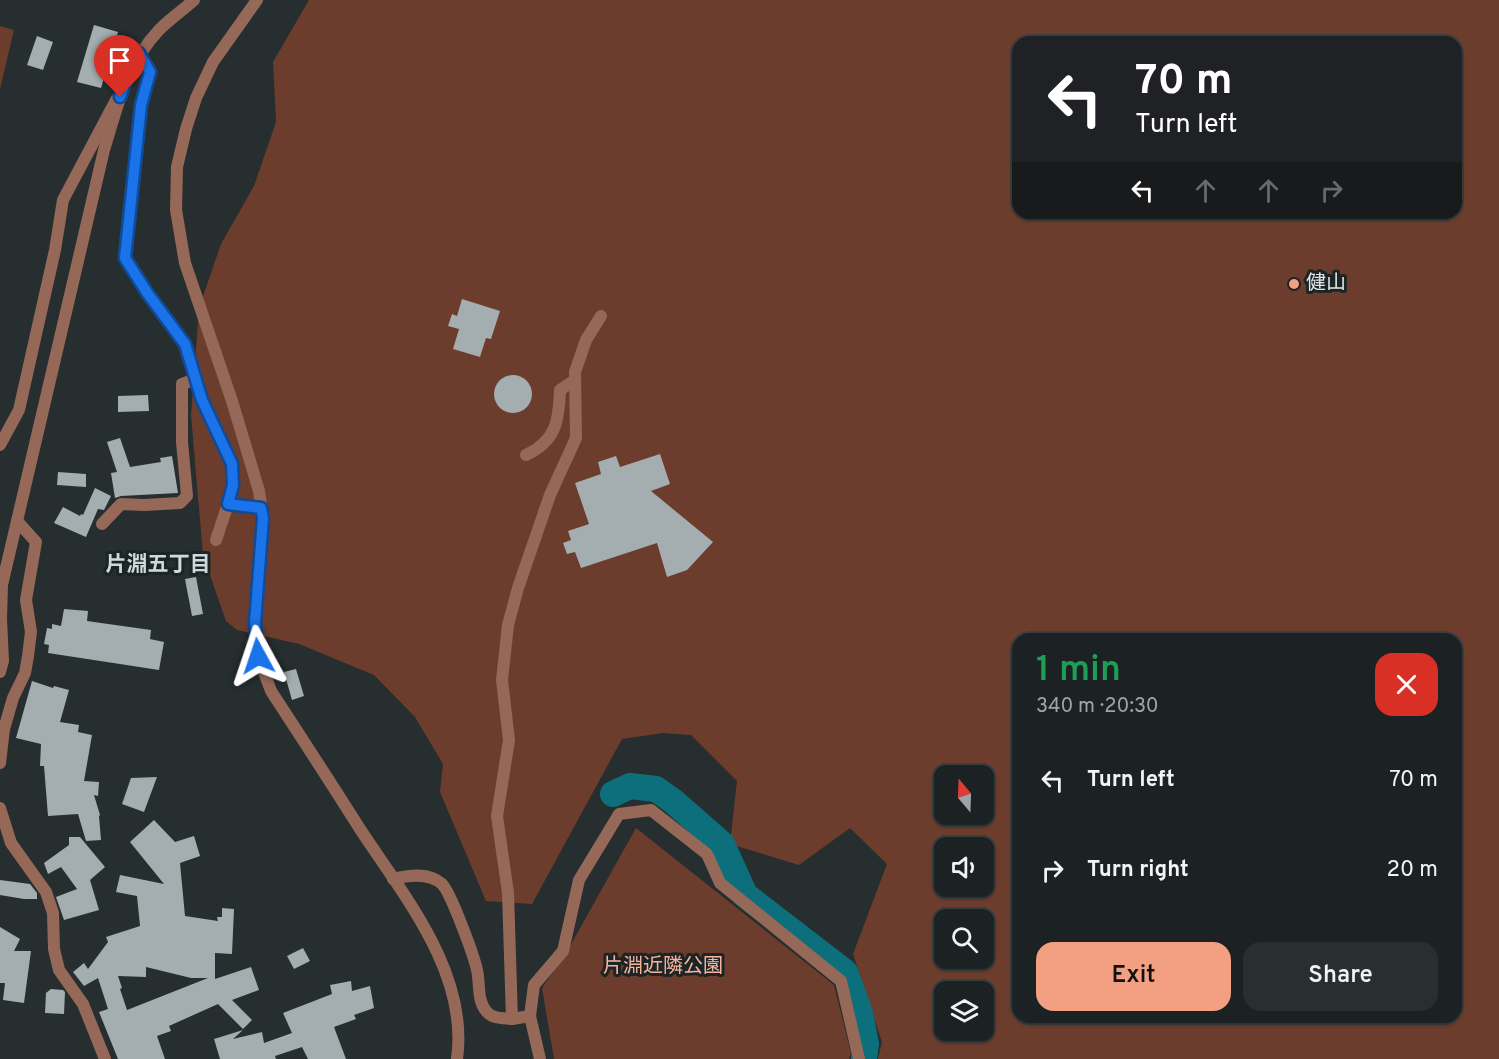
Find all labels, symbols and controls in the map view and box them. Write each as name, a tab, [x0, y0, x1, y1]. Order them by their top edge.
pin	[94, 35, 145, 97]
icon: arrive	[103, 44, 136, 77]
text: 70 m	[1135, 56, 1233, 109]
icon: left	[1036, 60, 1114, 138]
text: Turn left	[1135, 108, 1237, 142]
icon: left	[1126, 174, 1159, 207]
icon: ahead	[1189, 174, 1222, 207]
icon: ahead	[1252, 174, 1285, 207]
icon: right	[1315, 174, 1348, 207]
place label: 健山	[1306, 271, 1346, 297]
marker: 健山	[1287, 277, 1301, 291]
district label: 片淵五丁目	[106, 552, 211, 579]
position arrow	[226, 624, 290, 688]
text: 1 min	[1036, 648, 1121, 694]
button: close	[1375, 653, 1438, 716]
text: 340 m · 20:30	[1036, 694, 1159, 720]
icon: left	[1036, 764, 1069, 797]
north arrow	[934, 765, 994, 825]
map controls	[934, 765, 994, 1041]
text: Turn left	[1087, 767, 1175, 794]
text: 70 m	[1389, 767, 1438, 794]
button: sound	[934, 837, 994, 897]
icon: right	[1036, 854, 1069, 887]
text: Turn right	[1087, 857, 1189, 884]
text: 20 m	[1387, 857, 1438, 884]
button: search	[934, 909, 994, 969]
button: Exit	[1036, 942, 1231, 1011]
button: Share	[1243, 942, 1438, 1011]
park label: 片淵近隣公園	[603, 954, 723, 980]
button: layers	[934, 981, 994, 1041]

